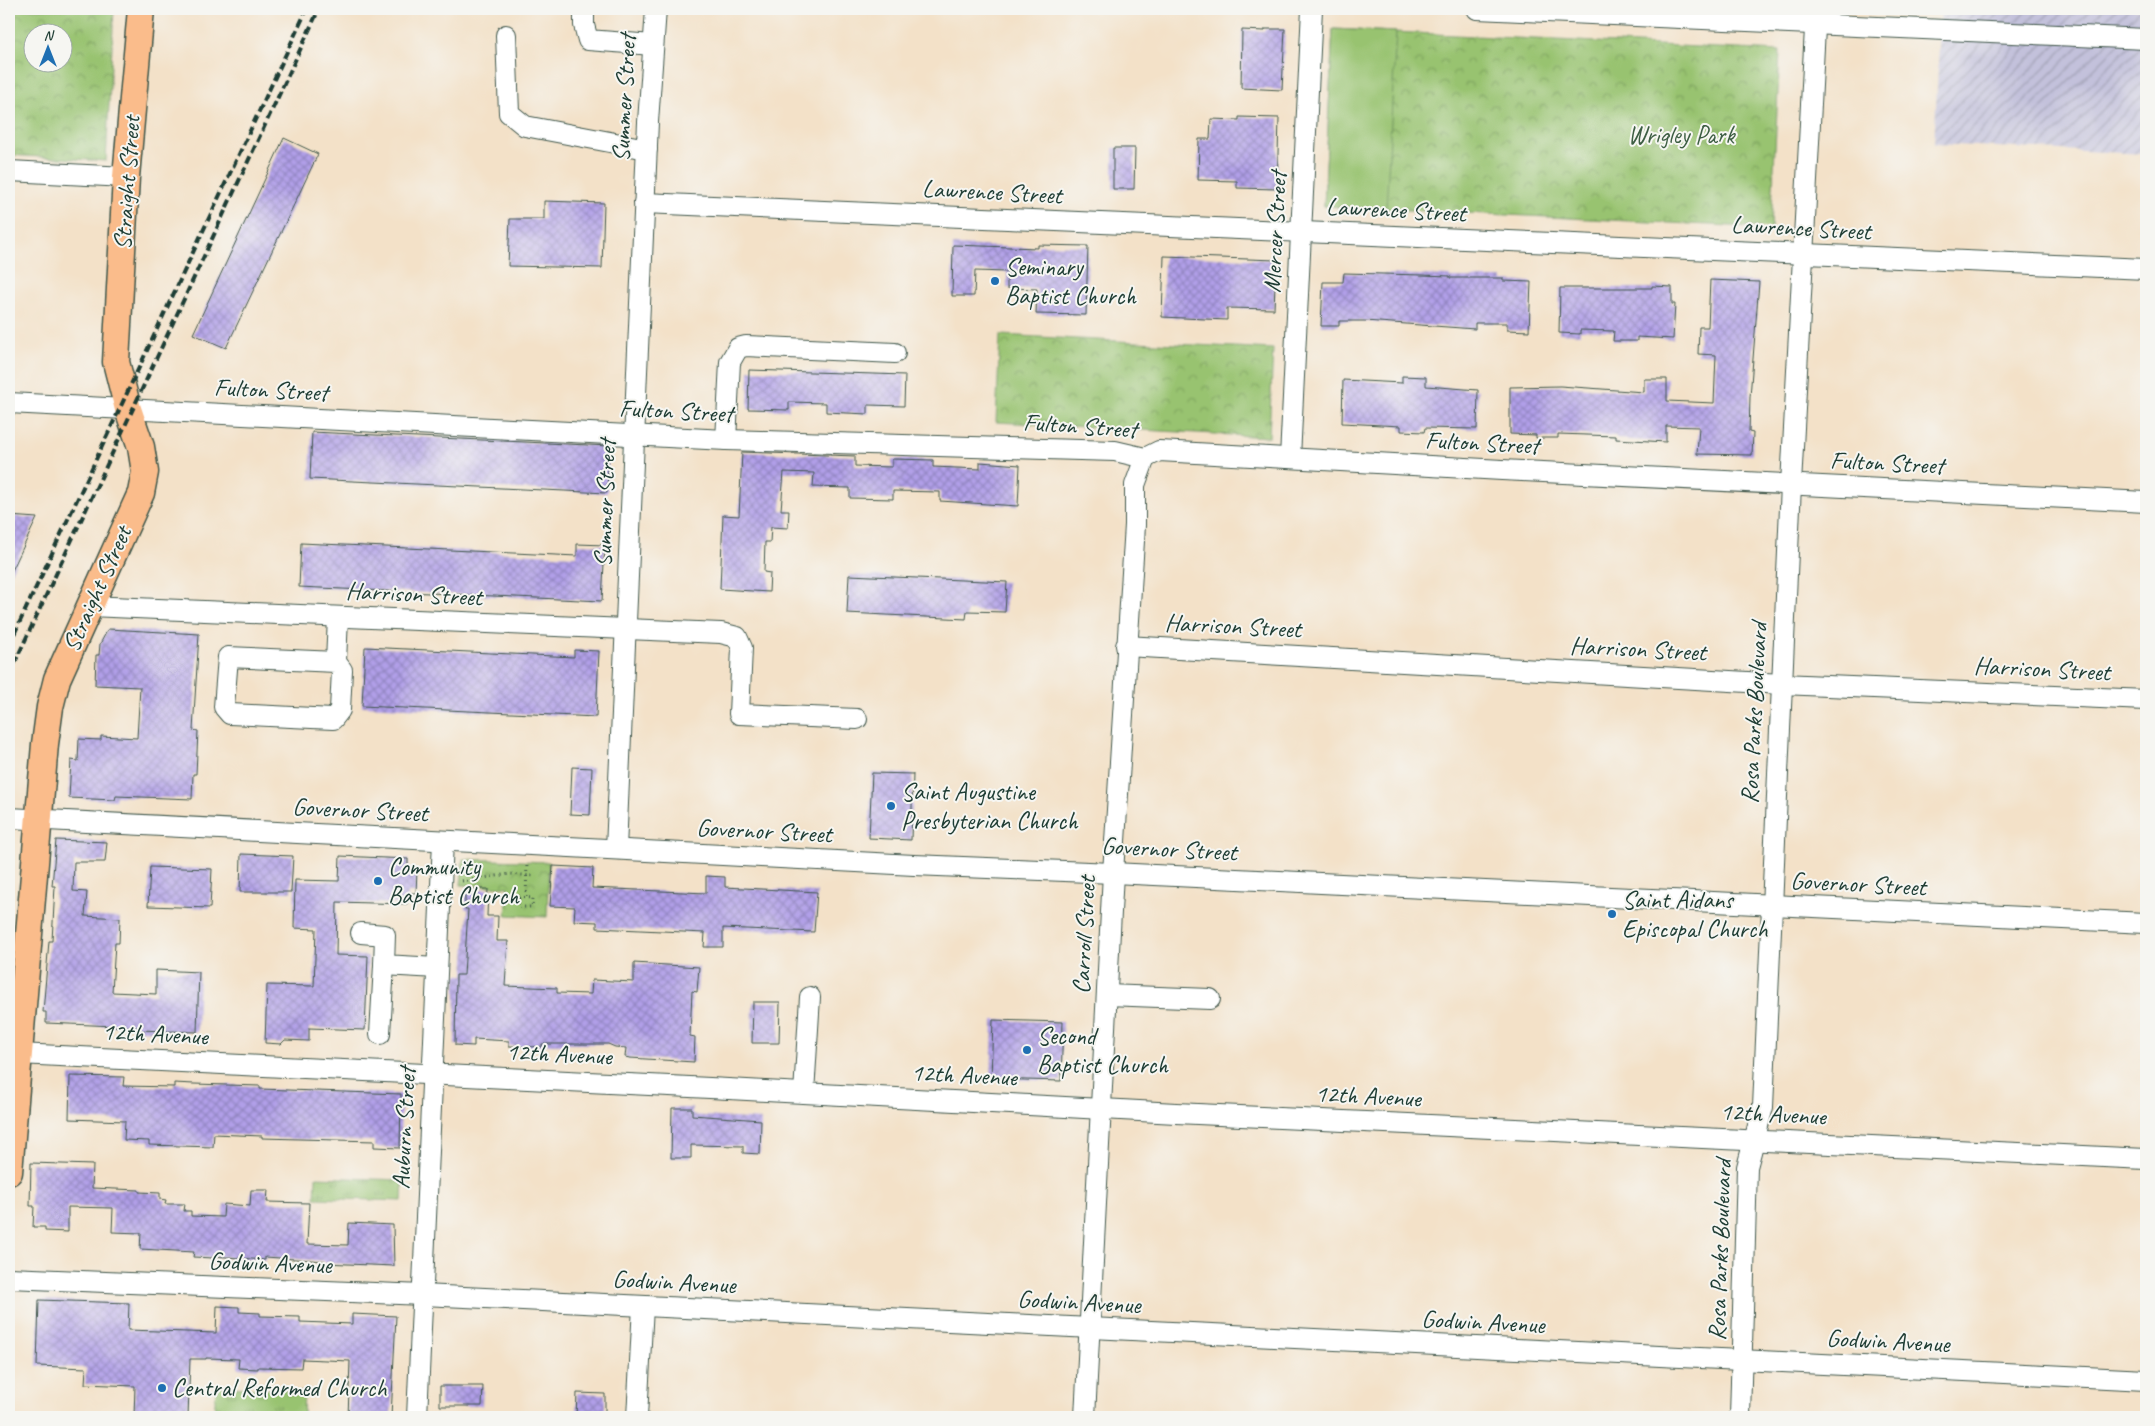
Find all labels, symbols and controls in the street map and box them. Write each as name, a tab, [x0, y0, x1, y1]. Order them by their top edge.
north arrow	[22, 22, 72, 72]
text: N	[44, 27, 55, 44]
street label: Summer Street	[605, 30, 644, 163]
street label: Straight Street	[106, 112, 148, 251]
park label: Wrigley Park	[1628, 119, 1736, 151]
street label: Mercer Street	[1256, 167, 1294, 294]
street label: Lawrence Street	[921, 172, 1065, 212]
street label: Lawrence Street	[1325, 190, 1469, 230]
street label: Lawrence Street	[1730, 208, 1874, 248]
place label: Seminary Baptist Church	[1005, 251, 1137, 312]
marker: Seminary Baptist Church	[989, 275, 1001, 287]
street label: Fulton Street	[213, 371, 332, 409]
street label: Fulton Street	[618, 392, 737, 430]
street label: Fulton Street	[1022, 406, 1142, 446]
street label: Fulton Street	[1424, 424, 1543, 462]
street label: Summer Street	[587, 435, 623, 567]
street label: Fulton Street	[1829, 444, 1948, 482]
street label: Straight Street	[55, 519, 140, 657]
street label: Harrison Street	[345, 574, 486, 614]
street label: Harrison Street	[1164, 606, 1305, 646]
street label: Rosa Parks Boulevard	[1733, 617, 1775, 804]
street label: Harrison Street	[1569, 629, 1710, 669]
street label: Harrison Street	[1973, 649, 2114, 689]
place label: Saint Augustine Presbyterian Church	[901, 776, 1079, 837]
street label: Governor Street	[291, 790, 431, 830]
marker: Saint Augustine Presbyterian Church	[885, 800, 897, 812]
street label: Governor Street	[695, 811, 835, 851]
street label: Governor Street	[1100, 829, 1240, 869]
place label: Community Baptist Church	[388, 851, 520, 912]
street label: Governor Street	[1789, 864, 1929, 904]
street label: Carroll Street	[1065, 873, 1103, 995]
marker: Community Baptist Church	[372, 875, 384, 887]
place label: Saint Aidans Episcopal Church	[1622, 884, 1768, 945]
marker: Saint Aidans Episcopal Church	[1606, 908, 1618, 920]
street label: 12th Avenue	[101, 1015, 211, 1053]
place label: Second Baptist Church	[1037, 1020, 1169, 1081]
street label: 12th Avenue	[505, 1035, 615, 1073]
marker: Second Baptist Church	[1021, 1044, 1033, 1056]
street label: 12th Avenue	[910, 1056, 1020, 1094]
street label: Auburn Street	[385, 1062, 423, 1190]
street label: 12th Avenue	[1314, 1077, 1424, 1115]
street label: 12th Avenue	[1719, 1095, 1829, 1133]
street label: Rosa Parks Boulevard	[1701, 1155, 1739, 1341]
street label: Godwin Avenue	[208, 1245, 334, 1281]
street label: Godwin Avenue	[612, 1263, 738, 1301]
street label: Godwin Avenue	[1017, 1283, 1143, 1321]
street label: Godwin Avenue	[1421, 1303, 1547, 1341]
street label: Godwin Avenue	[1826, 1322, 1952, 1360]
place label: Central Reformed Church	[172, 1372, 387, 1404]
marker: Central Reformed Church	[156, 1382, 168, 1394]

